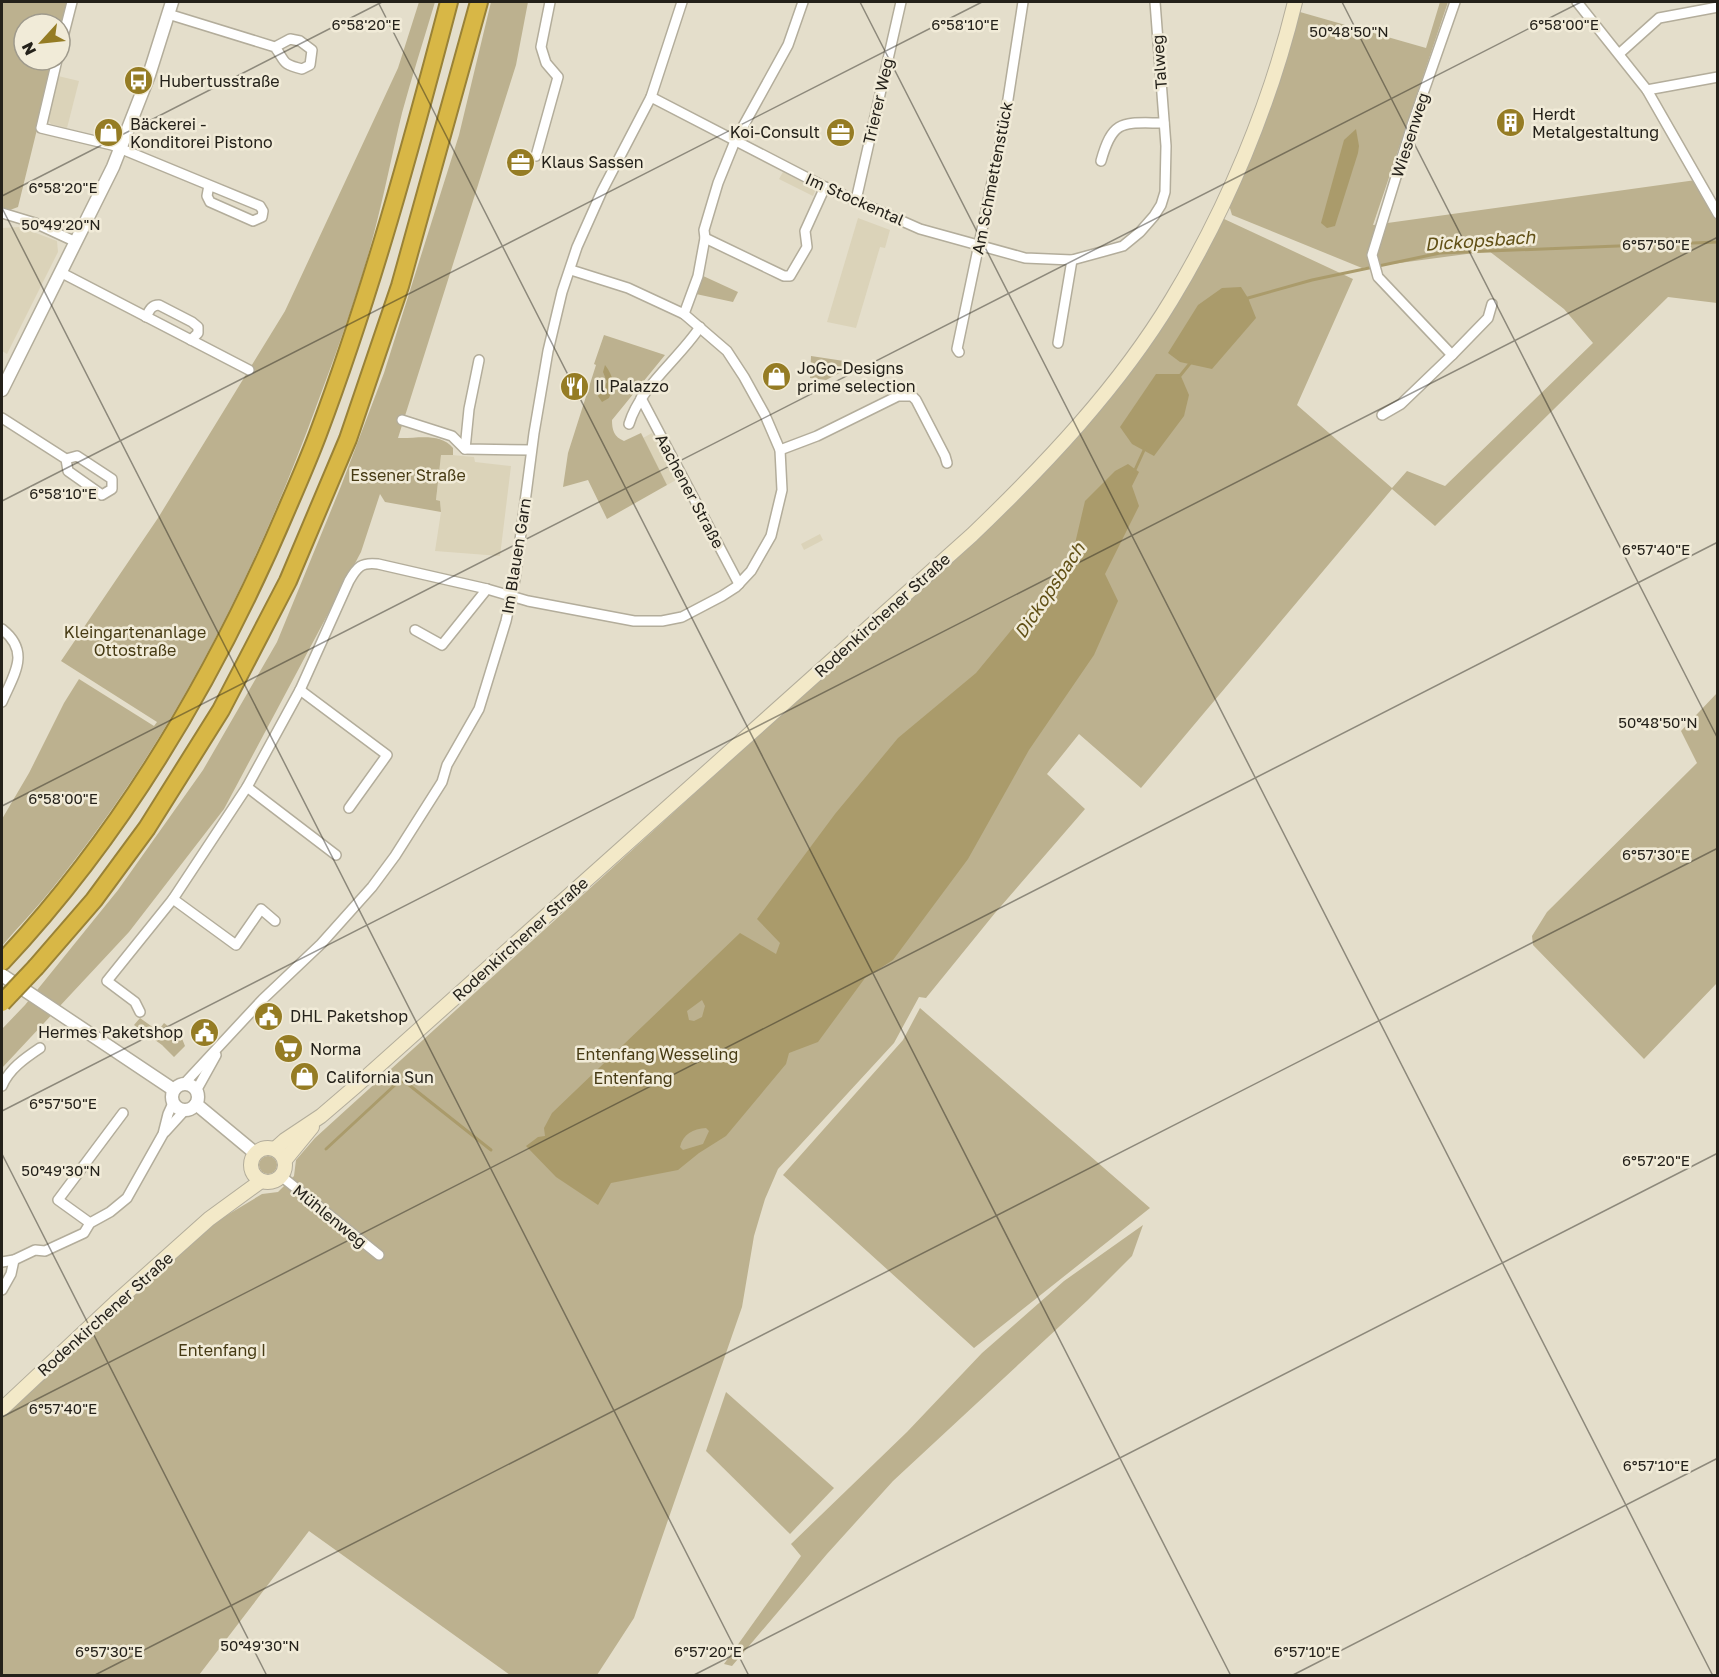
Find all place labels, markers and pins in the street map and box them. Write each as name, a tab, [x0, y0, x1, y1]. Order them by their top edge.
bus stop icon: Hubertusstraße	[122, 65, 154, 97]
place label: Hubertusstraße	[159, 71, 280, 91]
place label: Herdt Metalgestaltung	[1532, 104, 1659, 142]
building icon: Herdt Metalgestaltung	[1495, 107, 1527, 139]
place label: Bäckerei - Konditorei Pistono	[130, 114, 273, 152]
office icon: Koi-Consult	[825, 116, 857, 148]
shop icon: Bäckerei - Konditorei Pistono	[93, 117, 125, 149]
place label: Koi-Consult	[730, 122, 820, 142]
office icon: Klaus Sassen	[504, 146, 536, 178]
place label: Klaus Sassen	[541, 152, 644, 172]
place label: JoGo-Designs prime selection	[797, 358, 916, 396]
shop icon: JoGo-Designs prime selection	[760, 361, 792, 393]
restaurant icon: Il Palazzo	[558, 370, 590, 402]
place label: Il Palazzo	[595, 376, 669, 396]
public building icon: DHL Paketshop	[253, 1000, 285, 1032]
place label: DHL Paketshop	[290, 1006, 408, 1026]
public building icon: Hermes Paketshop	[188, 1016, 220, 1048]
place label: Hermes Paketshop	[38, 1022, 183, 1042]
supermarket icon: Norma	[273, 1033, 305, 1065]
place label: Norma	[310, 1039, 361, 1059]
shop icon: California Sun	[289, 1061, 321, 1093]
place label: California Sun	[326, 1067, 434, 1087]

